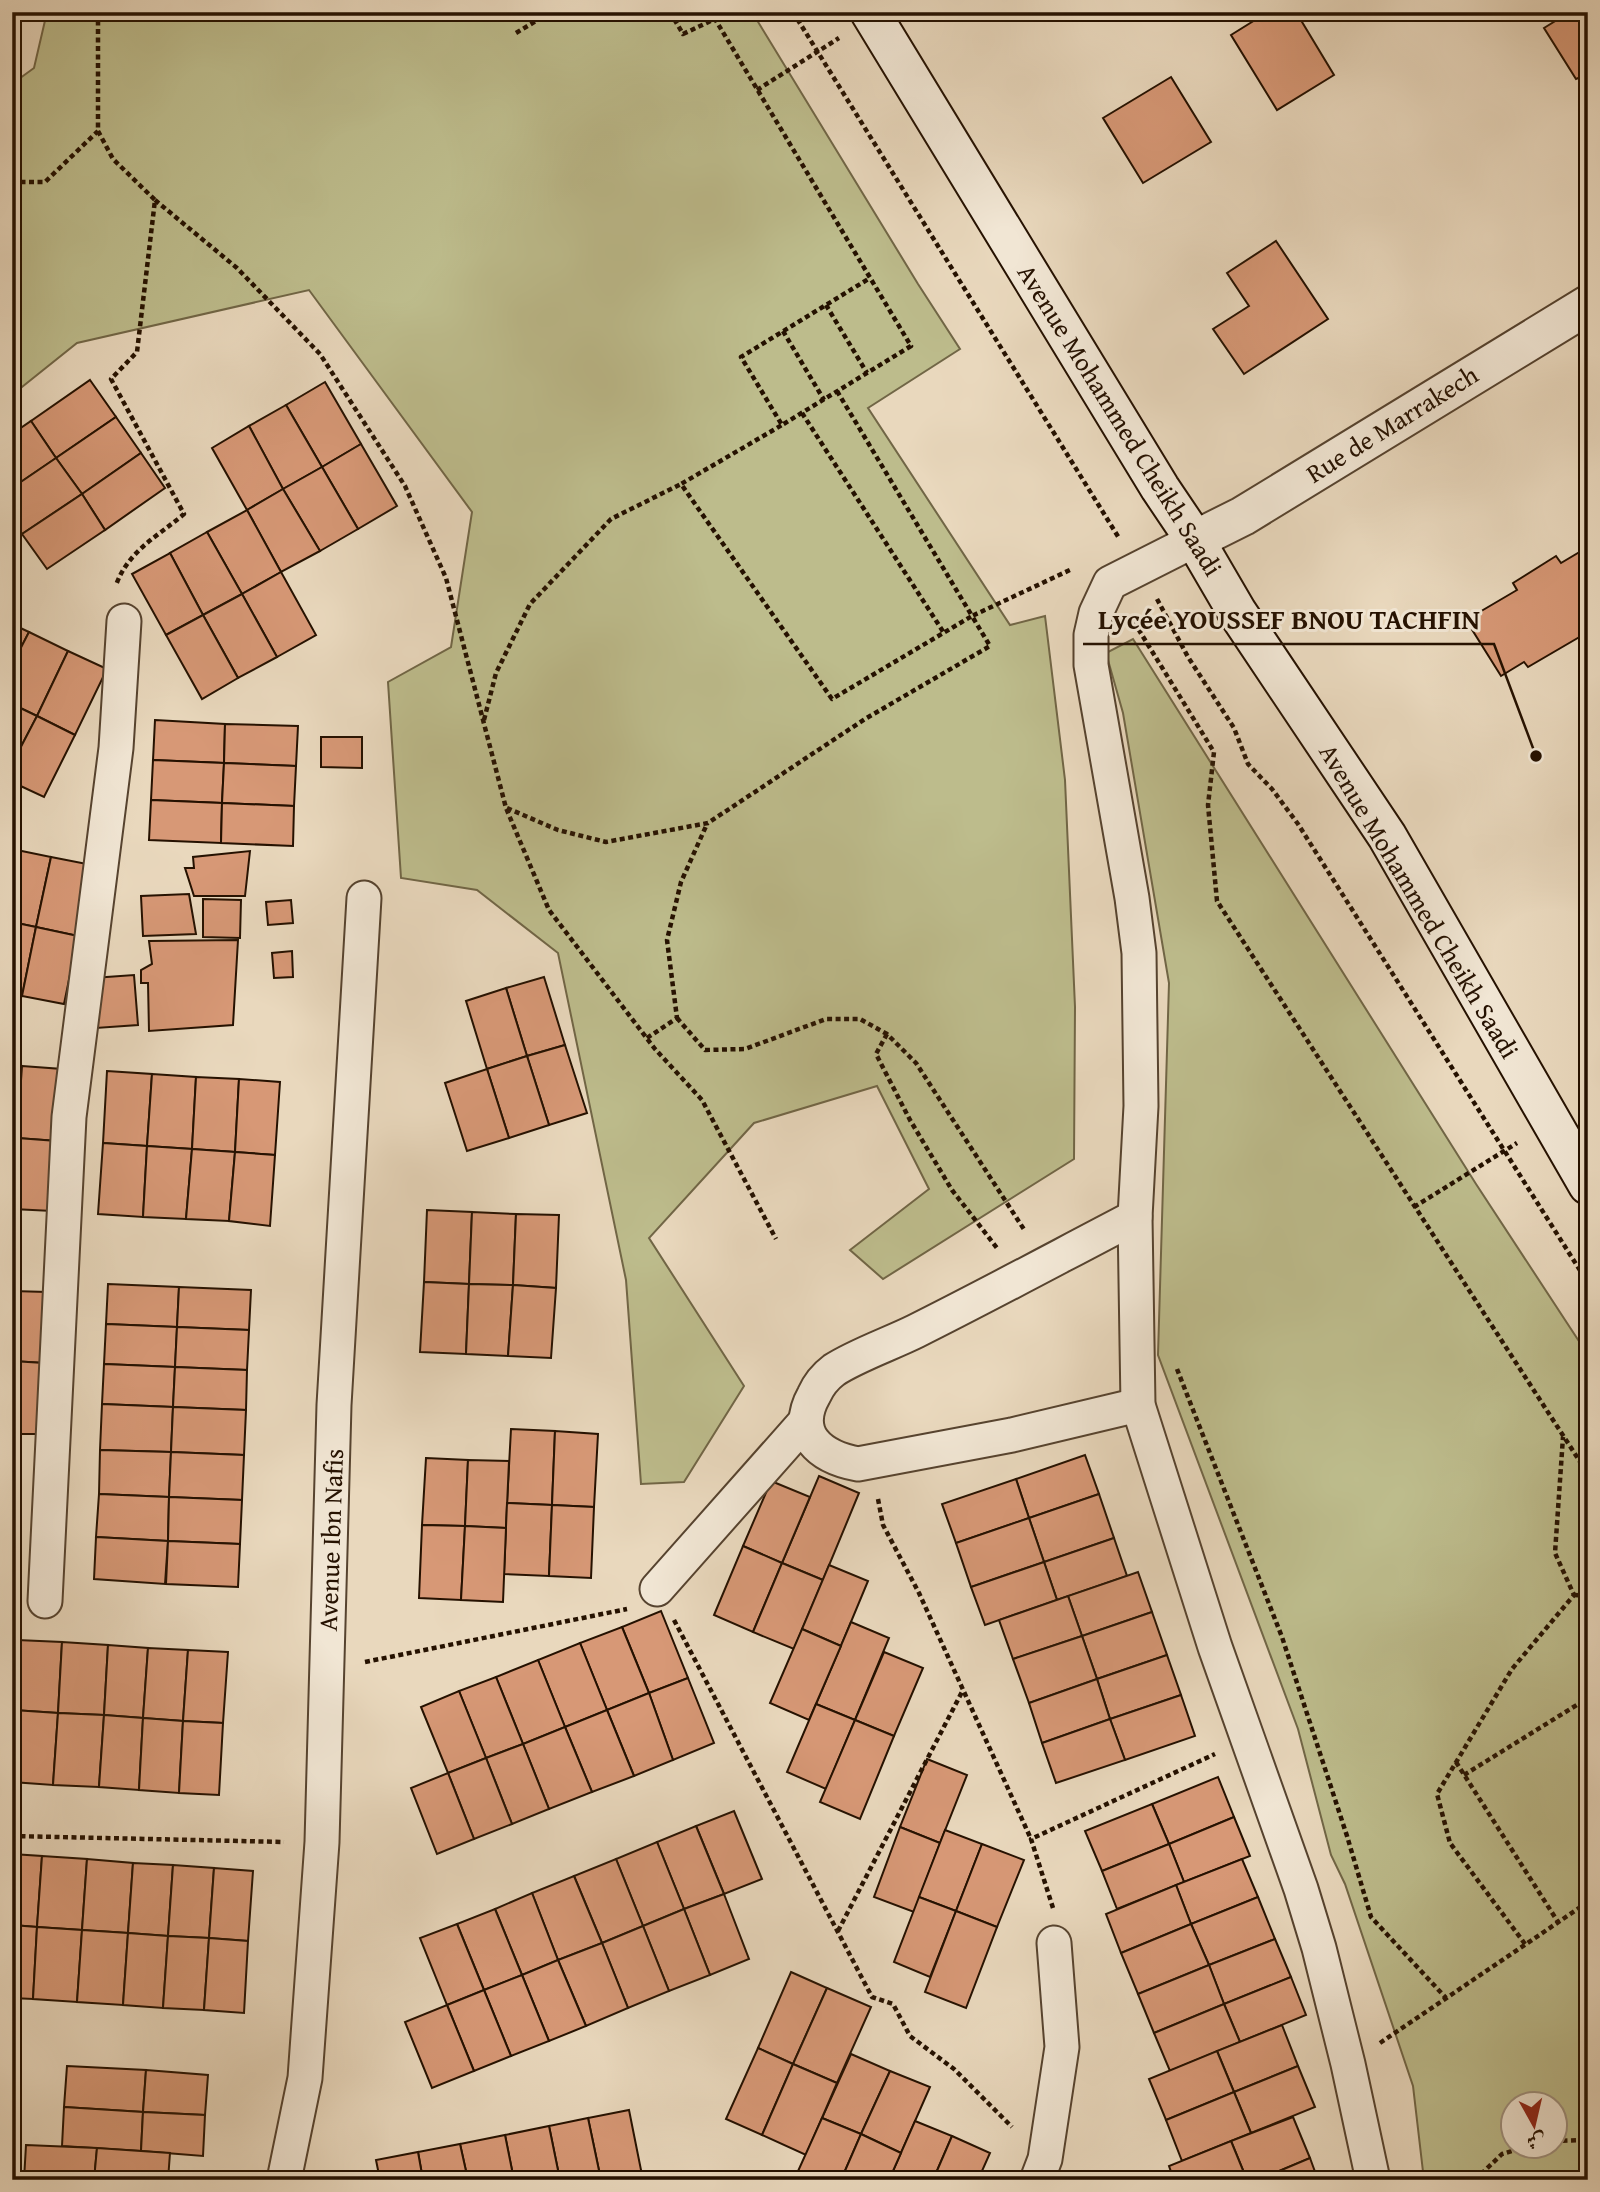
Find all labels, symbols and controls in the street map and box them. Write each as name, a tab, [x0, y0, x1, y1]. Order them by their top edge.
street label: Avenue Mohammed Cheikh Saadi	[1008, 256, 1233, 583]
street label: Rue de Marrakech	[1298, 355, 1486, 492]
callout: Lycée YOUSSEF BNOU TACHFIN	[1083, 595, 1494, 644]
text: Lycée YOUSSEF BNOU TACHFIN	[1098, 598, 1480, 639]
street label: Avenue Mohammed Cheikh Saadi	[1310, 736, 1529, 1066]
street label: Avenue Ibn Nafis	[308, 1448, 353, 1632]
north arrow	[1498, 2090, 1568, 2160]
text: ش	[1525, 2127, 1548, 2157]

